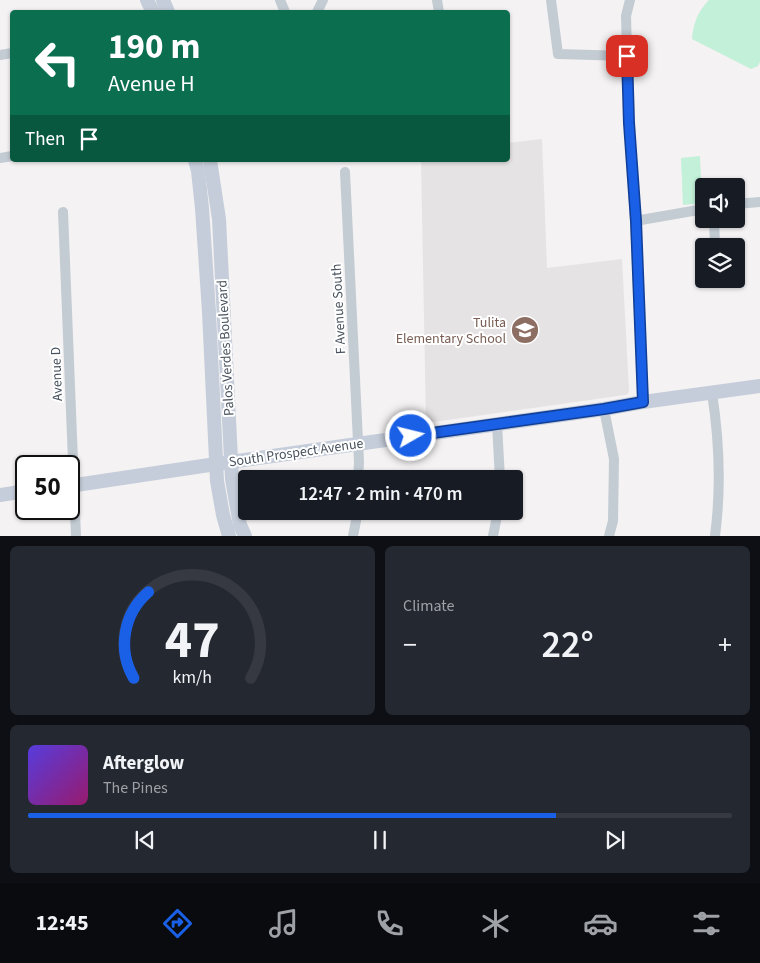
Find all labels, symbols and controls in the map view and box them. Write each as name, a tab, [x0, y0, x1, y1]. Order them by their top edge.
text: 190 m	[108, 22, 200, 72]
icon: left	[25, 30, 90, 95]
pin	[606, 35, 648, 77]
icon: arrive	[613, 42, 641, 70]
text: Avenue H	[108, 68, 195, 100]
icon: arrive	[75, 125, 103, 153]
text: Then	[25, 126, 65, 153]
map controls	[695, 178, 745, 288]
button: sound	[695, 178, 745, 228]
button: layers	[695, 238, 745, 288]
street label: F Avenue South	[327, 263, 351, 355]
street label: Palos Verdes Boulevard	[212, 279, 240, 416]
place label: Tulita Elementary School	[396, 313, 506, 349]
school or university icon: Tulita Elementary School	[510, 315, 540, 345]
street label: Avenue D	[46, 346, 68, 402]
position arrow	[384, 409, 436, 461]
street label: South Prospect Avenue	[228, 434, 365, 472]
speed limit sign: 50	[15, 455, 80, 520]
text: 12:47 · 2 min · 470 m	[298, 481, 463, 508]
text: Climate	[403, 595, 454, 617]
text: 47	[165, 604, 220, 678]
text: 22°	[541, 618, 594, 672]
text: −	[403, 625, 417, 665]
text: +	[718, 625, 732, 665]
text: km/h	[173, 665, 212, 690]
text: Afterglow	[103, 750, 184, 777]
text: The Pines	[103, 777, 168, 799]
icon: previous	[131, 826, 159, 854]
icon: pause	[366, 826, 394, 854]
icon: next	[601, 826, 629, 854]
icon: directions	[160, 906, 195, 941]
icon: music	[266, 906, 301, 941]
icon: phone	[372, 906, 407, 941]
icon: climate	[478, 906, 513, 941]
icon: car	[583, 906, 618, 941]
icon: filters	[689, 906, 724, 941]
text: 12:45	[35, 907, 89, 939]

